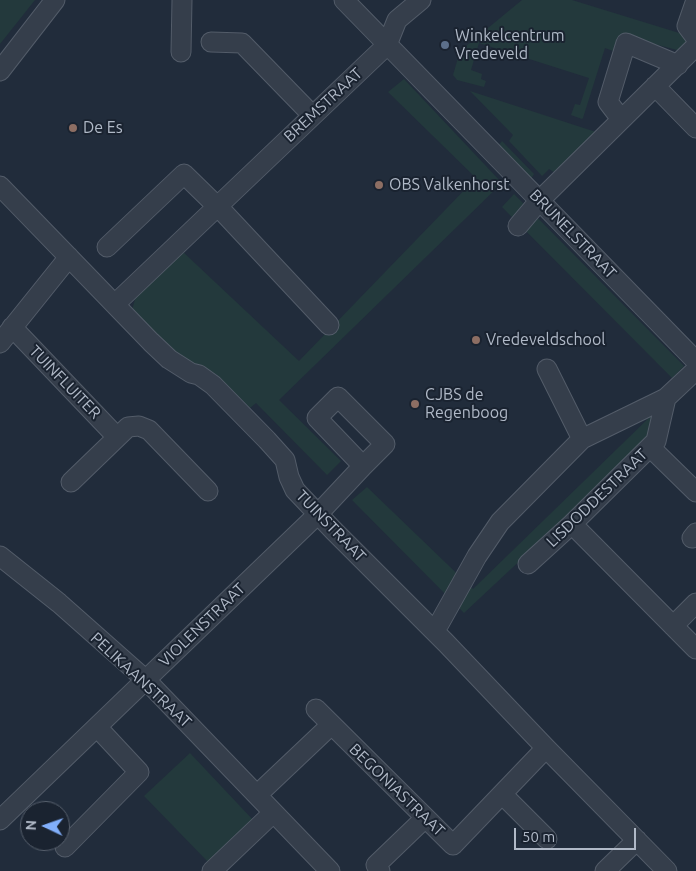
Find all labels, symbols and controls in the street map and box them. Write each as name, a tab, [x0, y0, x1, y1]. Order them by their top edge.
place label: Winkelcentrum Vredeveld	[455, 26, 565, 64]
marker: Winkelcentrum Vredeveld	[439, 39, 451, 51]
street label: BREMSTRAAT	[280, 64, 366, 146]
place label: De Es	[83, 118, 123, 138]
marker: De Es	[67, 122, 79, 134]
place label: OBS Valkenhorst	[389, 175, 509, 195]
marker: OBS Valkenhorst	[373, 179, 385, 191]
street label: BRUNELSTRAAT	[526, 185, 620, 283]
place label: Vredeveldschool	[486, 330, 606, 350]
marker: Vredeveldschool	[470, 334, 482, 346]
street label: TUINFLUITER	[25, 341, 105, 423]
place label: CJBS de Regenboog	[425, 385, 508, 423]
marker: CJBS de Regenboog	[409, 398, 421, 410]
street label: LISDODDESTRAAT	[543, 445, 651, 551]
street label: TUINSTRAAT	[292, 486, 370, 566]
street label: VIOLENSTRAAT	[155, 579, 249, 671]
street label: PELIKAANSTRAAT	[87, 628, 195, 732]
street label: BEGONIASTRAAT	[345, 740, 449, 840]
north arrow	[20, 801, 70, 851]
scale bar	[516, 818, 638, 850]
text: N	[23, 820, 39, 831]
text: 50 m	[522, 828, 555, 845]

